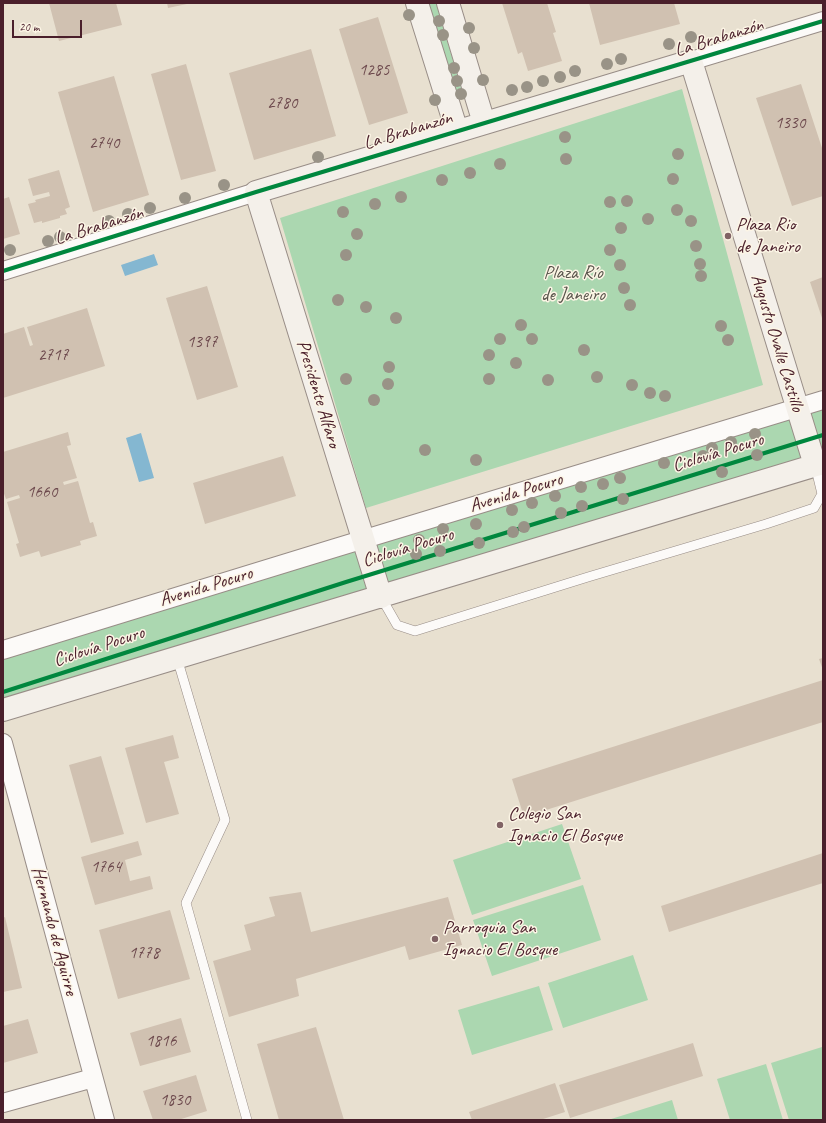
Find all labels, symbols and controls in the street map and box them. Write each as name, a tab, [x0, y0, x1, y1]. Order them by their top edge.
scale bar	[14, 12, 84, 38]
street label: La Brabanzón	[672, 14, 766, 62]
text: 20 m	[19, 19, 39, 35]
house number: 1285	[359, 61, 389, 81]
house number: 2780	[267, 94, 297, 114]
street label: La Brabanzón	[361, 107, 455, 155]
house number: 1330	[775, 114, 805, 134]
house number: 2740	[89, 134, 119, 154]
street label: La Brabanzón	[52, 202, 146, 250]
place label: Plaza Rio de Janeiro	[736, 214, 800, 258]
marker: Plaza Rio de Janeiro	[723, 231, 733, 241]
park label: Plaza Río de Janeiro	[541, 262, 605, 306]
street label: Augusto Ovalle Castillo	[745, 272, 809, 414]
house number: 1397	[187, 333, 217, 353]
street label: Presidente Alfaro	[291, 337, 345, 451]
house number: 2717	[38, 346, 68, 366]
street label: Ciclovía Pocuro	[670, 428, 766, 478]
street label: Avenida Pocuro	[467, 468, 565, 518]
house number: 1660	[27, 483, 57, 503]
street label: Ciclovía Pocuro	[360, 523, 456, 573]
street label: Avenida Pocuro	[157, 562, 255, 612]
street label: Ciclovía Pocuro	[51, 622, 147, 672]
place label: Colegio San Ignacio El Bosque	[508, 803, 622, 847]
marker: Colegio San Ignacio El Bosque	[495, 820, 505, 830]
house number: 1764	[91, 858, 121, 878]
street label: Hernando de Aguirre	[26, 864, 82, 998]
place label: Parroquia San Ignacio El Bosque	[443, 917, 557, 961]
marker: Parroquia San Ignacio El Bosque	[430, 934, 440, 944]
house number: 1778	[129, 944, 159, 964]
house number: 1816	[146, 1032, 176, 1052]
house number: 1830	[160, 1091, 190, 1111]

